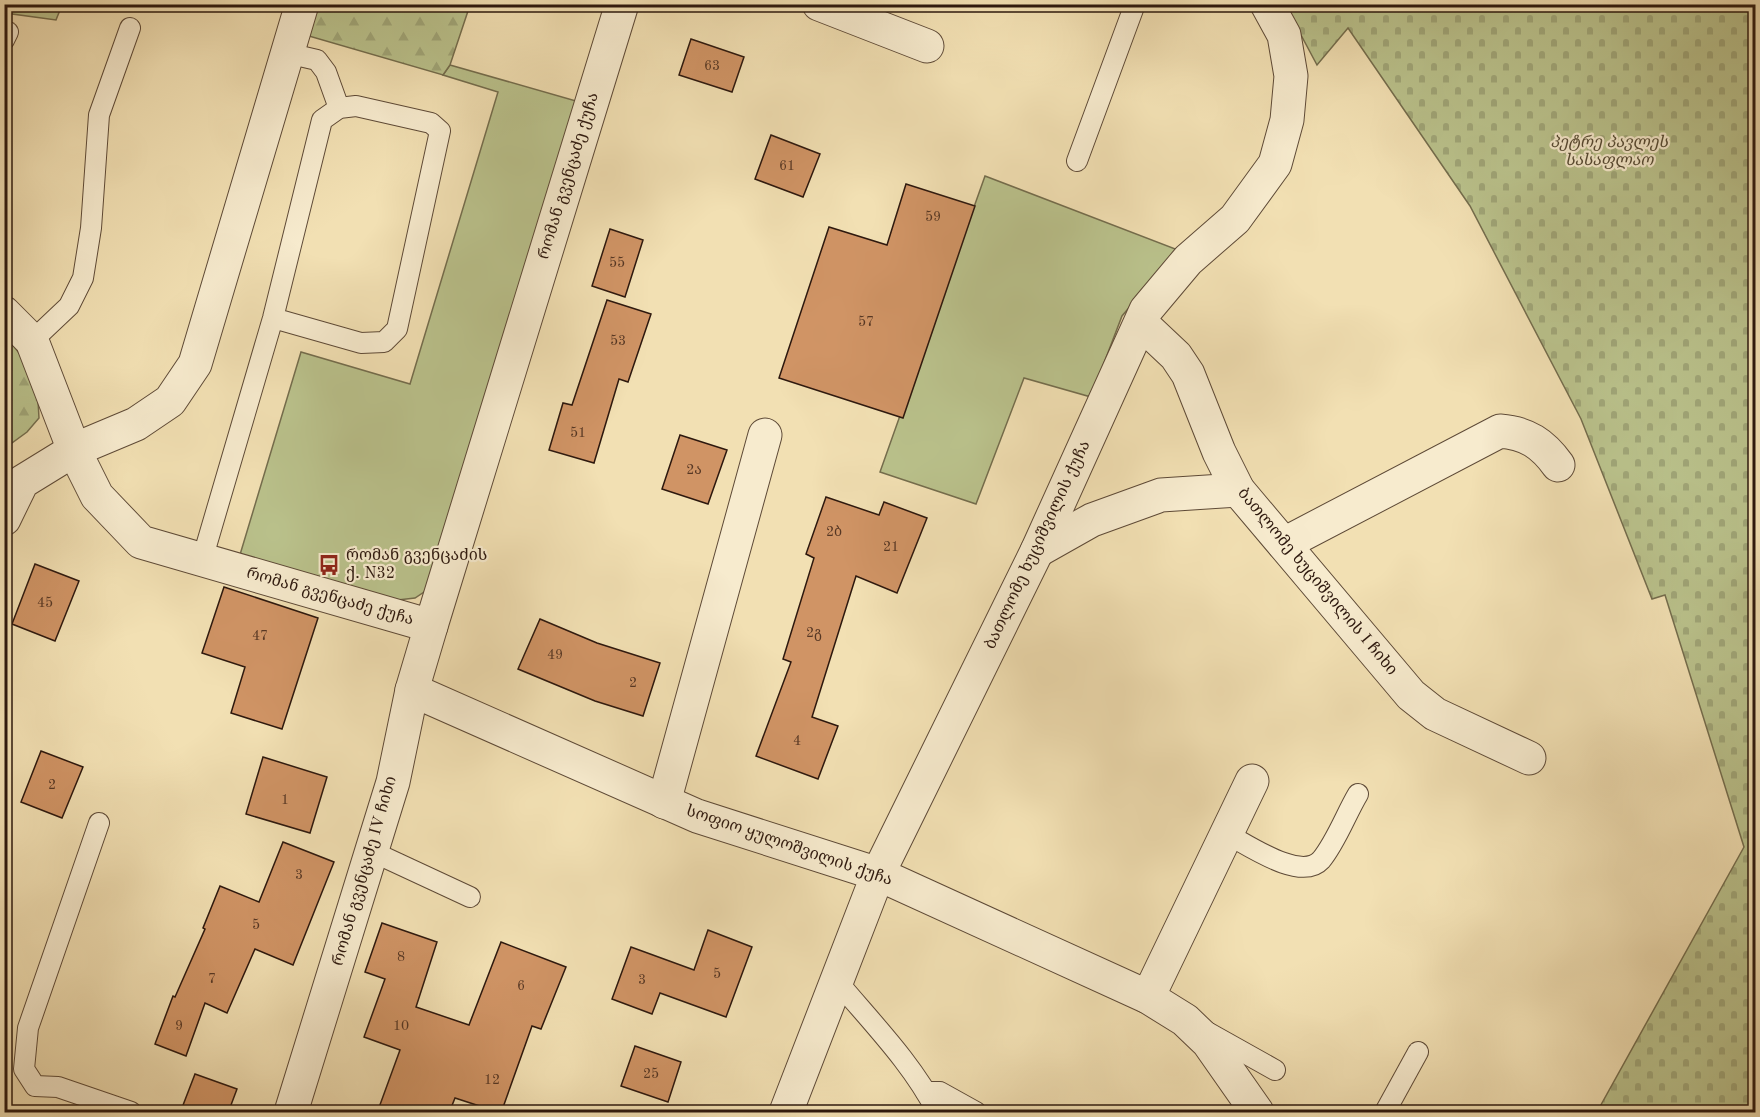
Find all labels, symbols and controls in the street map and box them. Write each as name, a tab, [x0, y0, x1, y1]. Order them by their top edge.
house number: 63	[704, 59, 720, 73]
street label: რომან გვენცაძე ქუჩა	[535, 91, 602, 261]
park label: პეტრე პავლეს სასაფლაო	[1550, 134, 1668, 170]
house number: 61	[779, 159, 795, 173]
house number: 59	[925, 210, 941, 224]
house number: 55	[609, 256, 625, 270]
house number: 57	[858, 315, 874, 329]
house number: 53	[610, 334, 626, 348]
house number: 51	[570, 426, 586, 440]
street label: ბათლომე ხუციშვილის ქუჩა	[983, 438, 1093, 652]
house number: 2ა	[686, 463, 702, 477]
street label: ბათლომე ხუციშვილის I ჩიხი	[1234, 485, 1400, 679]
house number: 2ბ	[826, 525, 842, 539]
house number: 21	[883, 540, 899, 554]
place label: რომან გვენცაძის ქ. N32	[346, 547, 487, 582]
bus stop icon: რომან გვენცაძის ქ. N32	[317, 553, 341, 577]
street label: რომან გვენცაძე ქუჩა	[245, 564, 416, 629]
house number: 45	[37, 596, 53, 610]
house number: 2გ	[806, 626, 822, 641]
house number: 47	[252, 629, 268, 643]
house number: 49	[547, 648, 563, 662]
house number: 2	[629, 676, 637, 690]
house number: 4	[793, 734, 801, 748]
street label: რომან გვენცაძე IV ჩიხი	[329, 774, 400, 968]
house number: 2	[48, 778, 56, 792]
house number: 1	[281, 793, 289, 807]
street label: სოფიო ყულოშვილის ქუჩა	[684, 803, 894, 889]
house number: 3	[295, 868, 303, 882]
house number: 5	[252, 918, 260, 932]
house number: 8	[397, 950, 405, 964]
house number: 5	[713, 967, 721, 981]
house number: 7	[208, 972, 216, 986]
house number: 3	[638, 973, 646, 987]
house number: 6	[517, 979, 525, 993]
house number: 9	[175, 1019, 183, 1033]
house number: 10	[393, 1019, 409, 1033]
house number: 25	[643, 1067, 659, 1081]
house number: 12	[484, 1073, 500, 1087]

